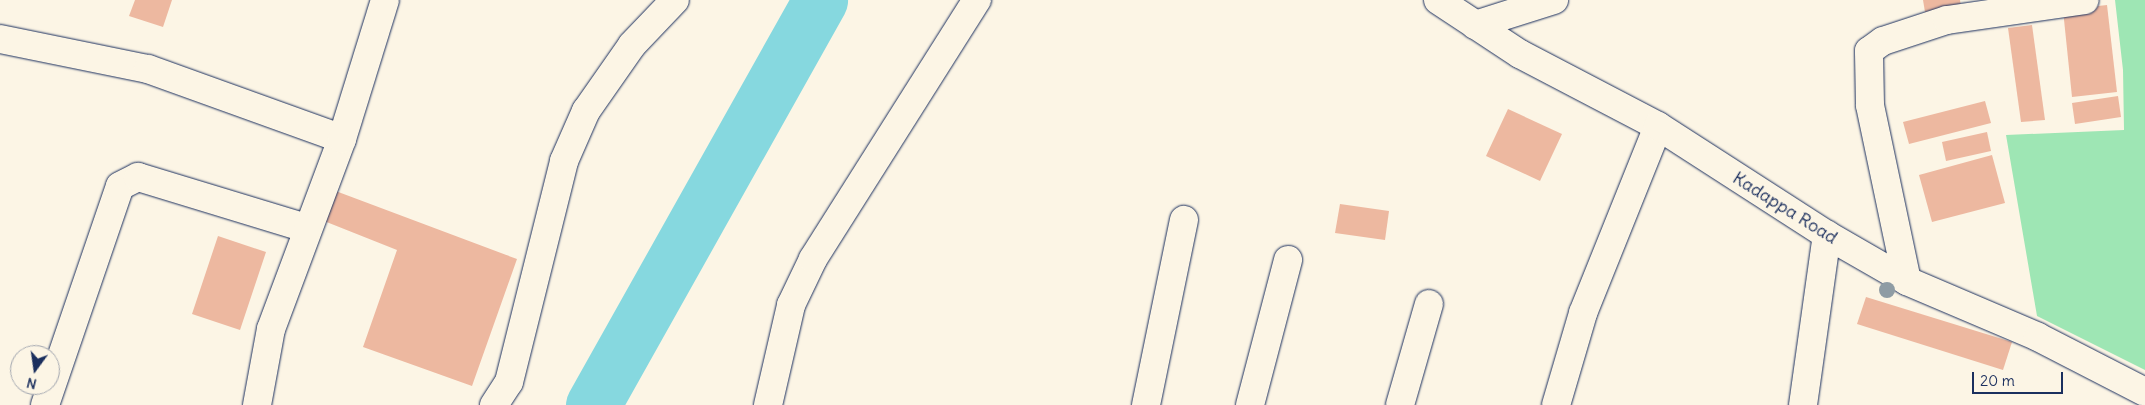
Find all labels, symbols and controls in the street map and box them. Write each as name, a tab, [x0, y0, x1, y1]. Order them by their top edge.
street label: Kadappa Road	[1729, 167, 1841, 249]
north arrow	[10, 345, 60, 395]
scale bar	[1975, 362, 2066, 394]
text: 20 m	[1980, 371, 2015, 390]
text: N	[25, 374, 38, 393]

